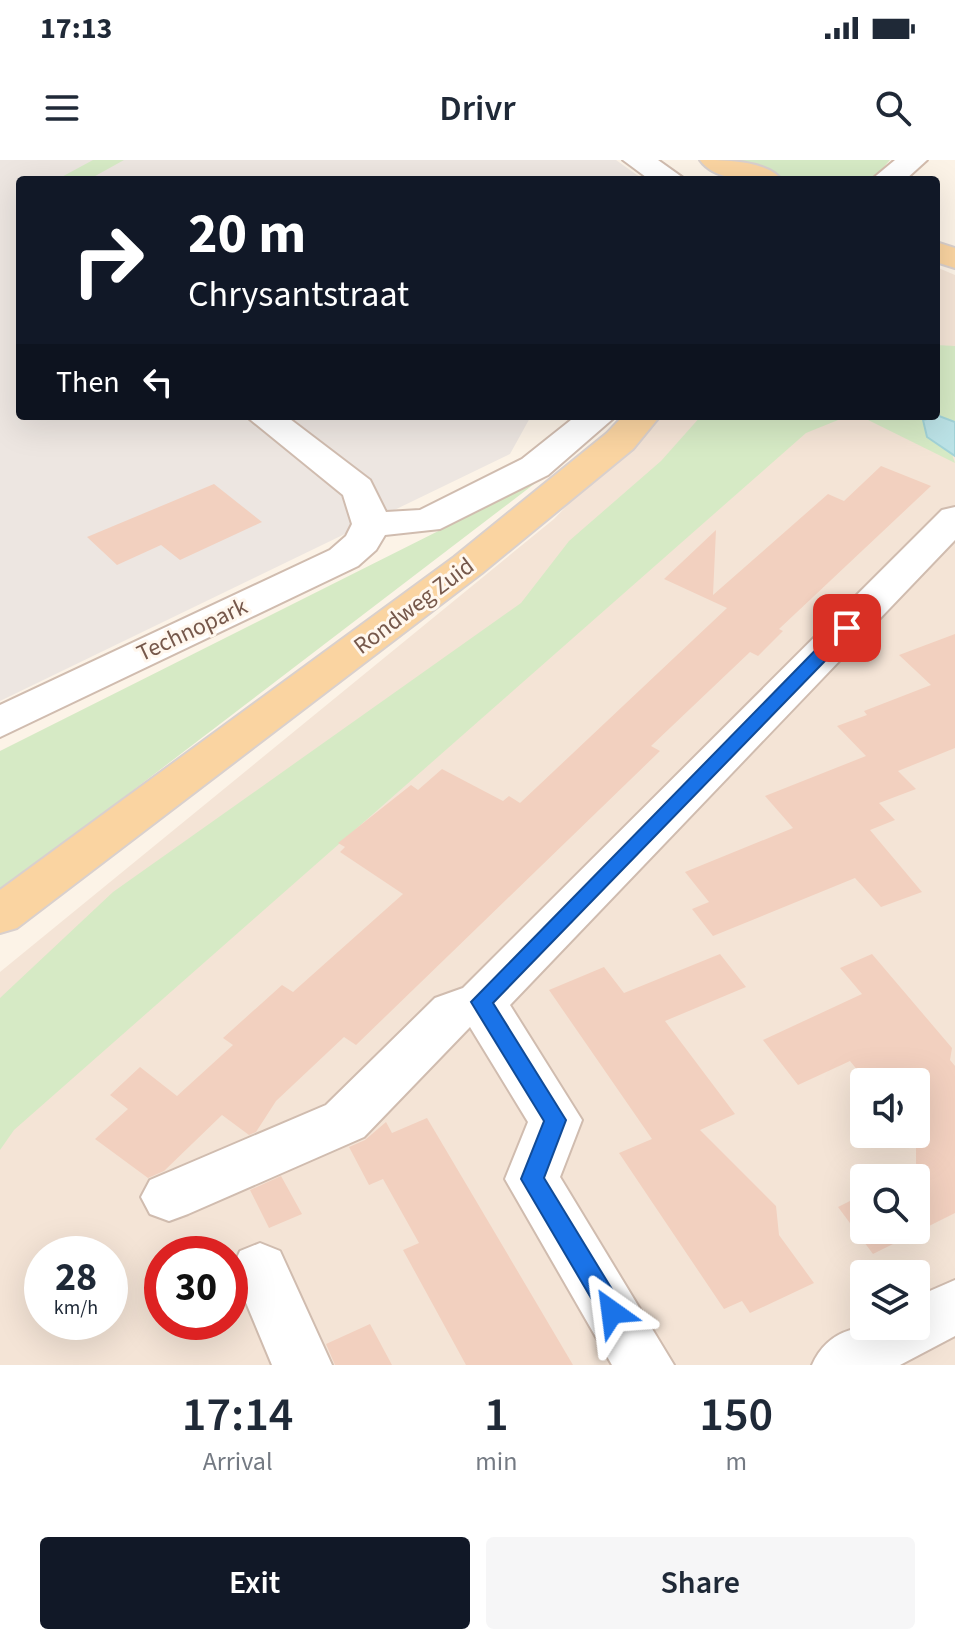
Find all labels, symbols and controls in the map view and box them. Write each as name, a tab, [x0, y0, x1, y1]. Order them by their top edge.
text: 17:13	[40, 7, 112, 50]
text: Drivr	[439, 83, 516, 134]
icon: menu	[40, 86, 84, 130]
icon: search	[871, 86, 915, 130]
text: 20 m	[188, 195, 306, 274]
icon: right	[56, 208, 160, 312]
text: Chrysantstraat	[188, 269, 409, 320]
icon: left	[136, 360, 180, 404]
text: Then	[56, 361, 120, 404]
street label: Rondweg Zuid	[346, 549, 482, 663]
street label: Technopark	[131, 589, 253, 671]
pin	[813, 594, 881, 662]
icon: arrive	[825, 606, 869, 650]
map controls	[850, 1068, 930, 1340]
button: sound	[850, 1068, 930, 1148]
button: search	[850, 1164, 930, 1244]
speed limit sign: 30	[144, 1236, 248, 1340]
text: 28	[55, 1249, 97, 1306]
button: layers	[850, 1260, 930, 1340]
position arrow	[570, 1270, 654, 1354]
text: km/h	[54, 1294, 98, 1322]
text: 17:14	[182, 1381, 294, 1449]
text: 1	[484, 1381, 509, 1449]
text: 150	[699, 1381, 773, 1449]
text: Arrival	[203, 1443, 273, 1480]
text: min	[475, 1443, 517, 1480]
text: m	[725, 1443, 747, 1480]
button: Exit	[40, 1537, 470, 1629]
button: Share	[486, 1537, 915, 1629]

